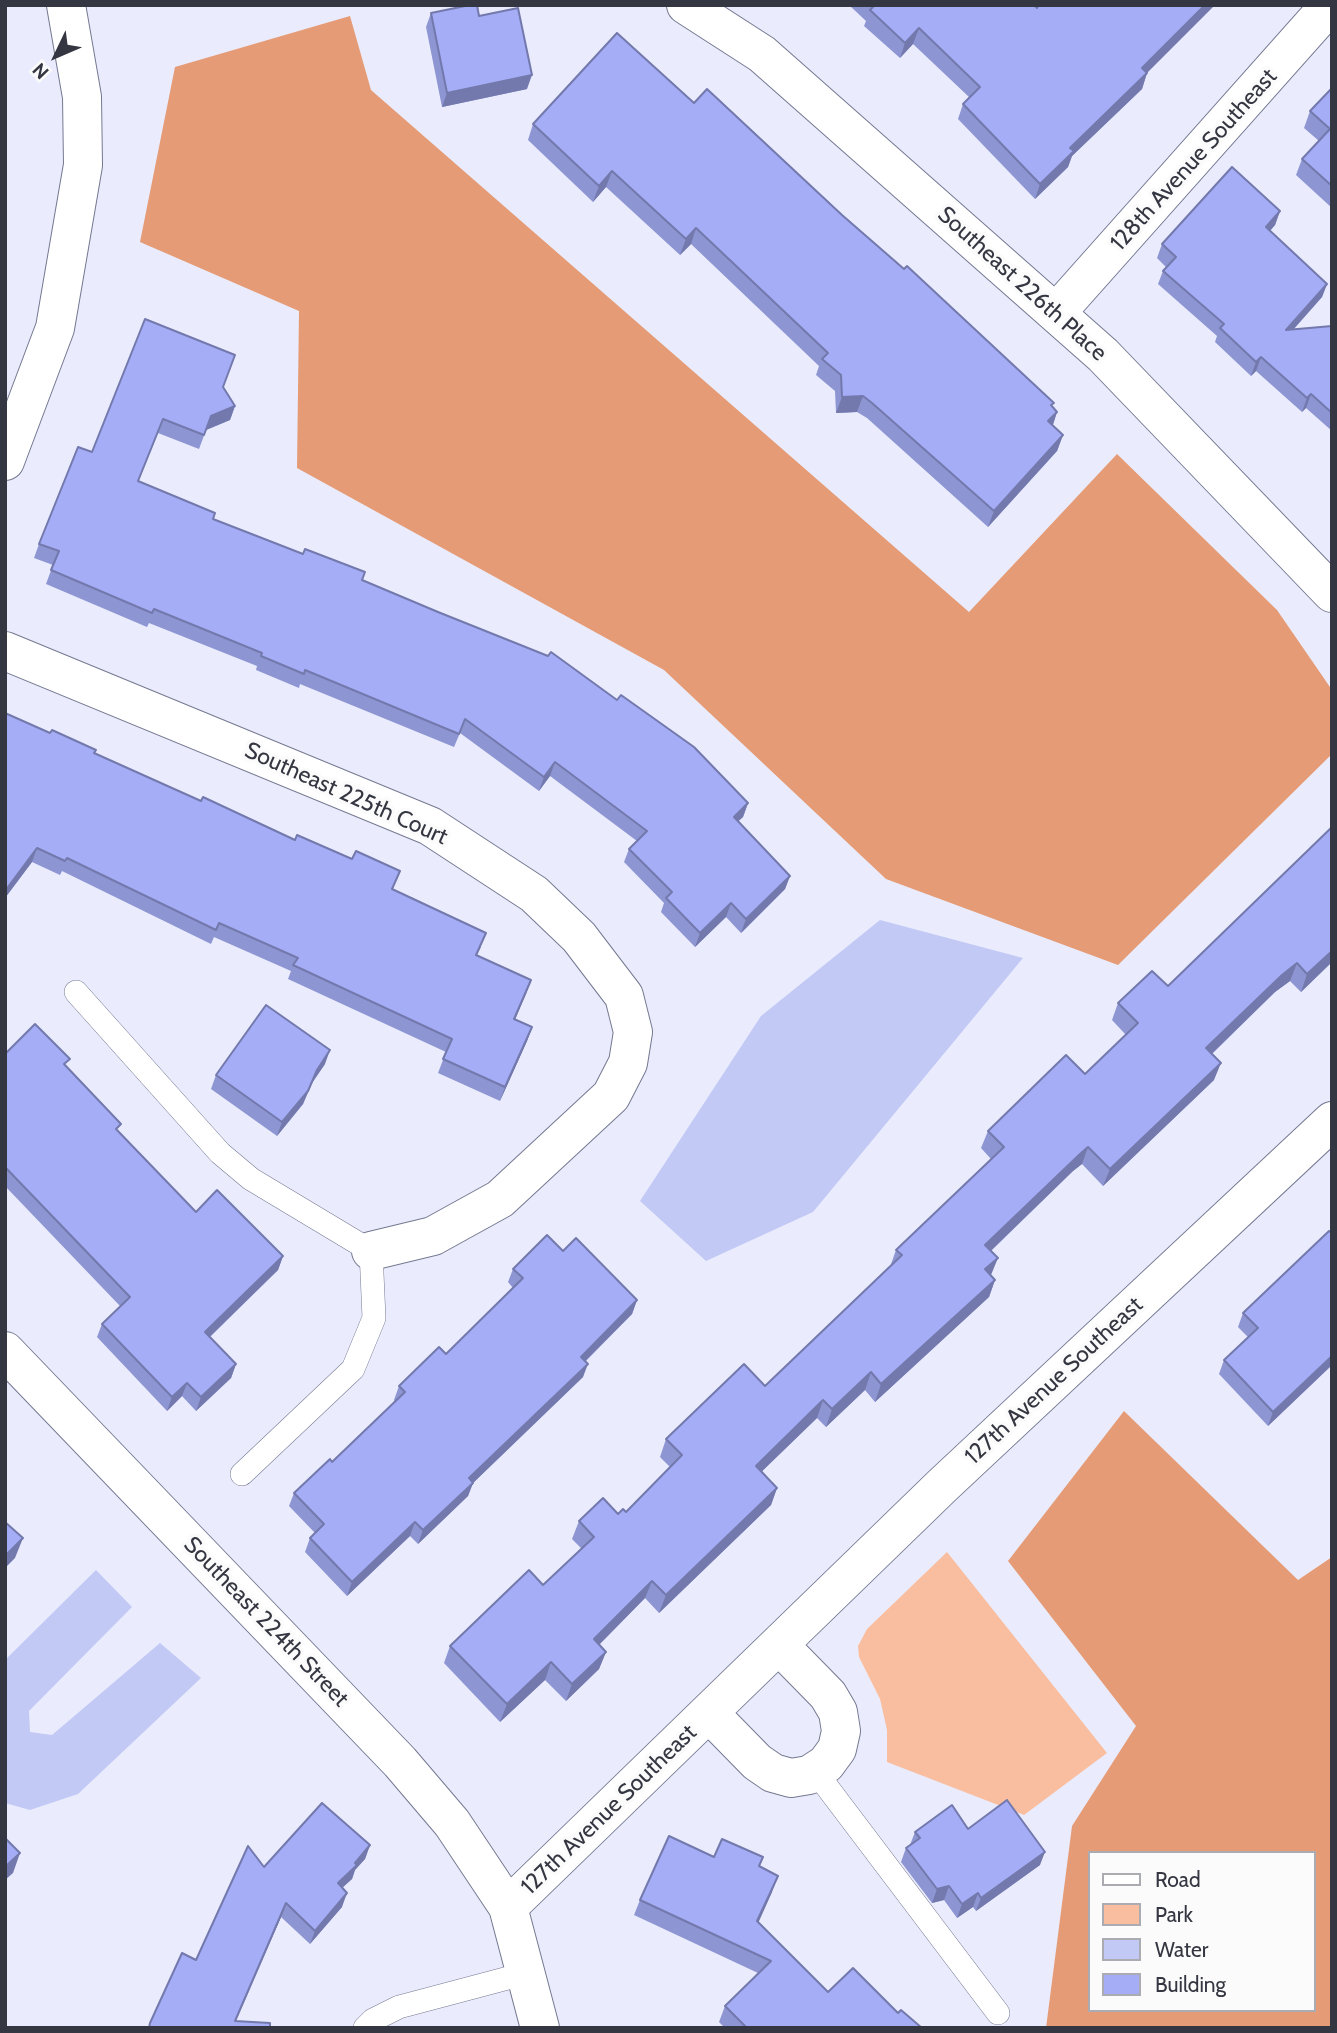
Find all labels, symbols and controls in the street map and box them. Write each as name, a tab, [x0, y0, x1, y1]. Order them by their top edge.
north arrow	[21, 21, 91, 91]
text: N	[28, 58, 53, 84]
street label: 128th Avenue Southeast	[1105, 63, 1283, 257]
street label: Southeast 226th Place	[932, 201, 1112, 367]
street label: Southeast 225th Court	[240, 737, 452, 851]
street label: 127th Avenue Southeast	[959, 1291, 1149, 1471]
street label: Southeast 224th Street	[178, 1531, 354, 1713]
street label: 127th Avenue Southeast	[516, 1719, 702, 1901]
legend	[1088, 1851, 1316, 2012]
text: Road	[1155, 1867, 1201, 1892]
text: Park	[1155, 1902, 1193, 1927]
text: Water	[1155, 1937, 1208, 1962]
text: Building	[1155, 1972, 1226, 1997]

